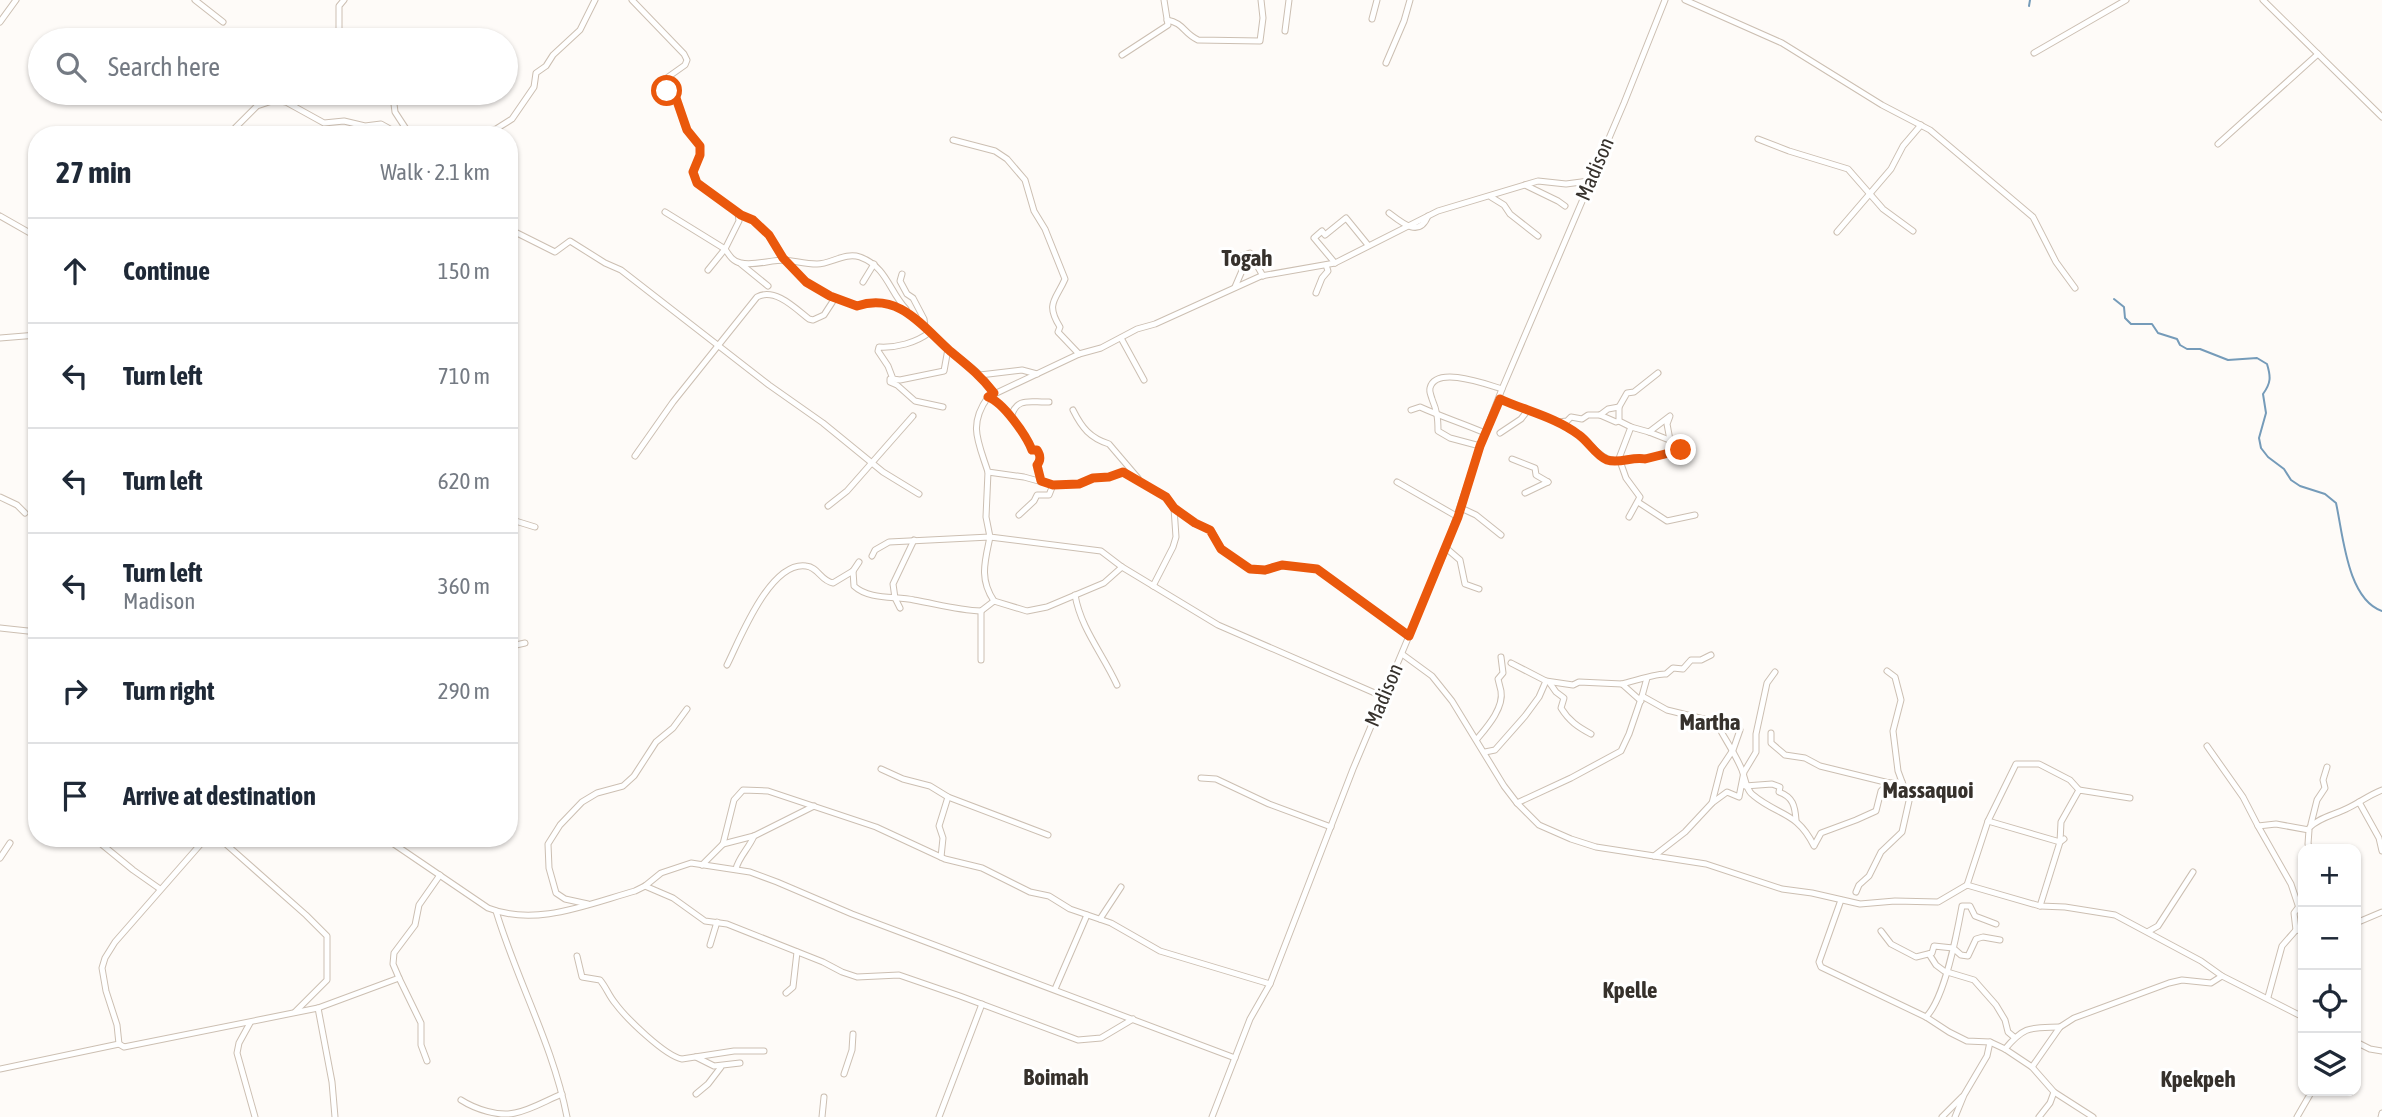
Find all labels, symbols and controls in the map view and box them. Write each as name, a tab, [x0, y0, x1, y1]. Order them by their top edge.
search box	[28, 28, 518, 105]
icon: search	[52, 48, 90, 86]
text: Search here	[108, 52, 220, 82]
route start	[651, 75, 682, 106]
street label: Madison	[1570, 134, 1618, 204]
text: 27 min	[56, 155, 131, 189]
text: Walk · 2.1 km	[380, 159, 490, 185]
district label: Togah	[1222, 245, 1272, 271]
icon: ahead	[56, 252, 94, 290]
text: Continue	[123, 256, 210, 286]
text: 150 m	[438, 258, 490, 284]
icon: left	[56, 357, 94, 395]
text: Turn left	[123, 361, 203, 391]
text: 710 m	[438, 363, 490, 389]
route end	[1665, 434, 1696, 465]
icon: left	[56, 462, 94, 500]
text: Turn left	[123, 466, 203, 496]
text: 620 m	[438, 468, 490, 494]
text: Turn left	[123, 558, 203, 588]
icon: left	[56, 567, 94, 605]
text: 360 m	[438, 573, 490, 599]
text: Madison	[123, 588, 195, 614]
street label: Madison	[1359, 660, 1407, 730]
icon: right	[56, 672, 94, 710]
text: Turn right	[123, 676, 214, 706]
text: 290 m	[438, 678, 490, 704]
district label: Martha	[1679, 709, 1741, 735]
icon: arrive	[56, 777, 94, 815]
district label: Massaquoi	[1882, 777, 1974, 803]
text: Arrive at destination	[123, 781, 316, 811]
map controls	[2298, 844, 2361, 1096]
button: +	[2298, 844, 2361, 907]
button: −	[2298, 907, 2361, 970]
button: locate	[2298, 970, 2361, 1033]
district label: Kpelle	[1602, 977, 1658, 1003]
button: layers	[2298, 1033, 2361, 1096]
district label: Boimah	[1023, 1064, 1089, 1090]
district label: Kpekpeh	[2160, 1066, 2236, 1092]

